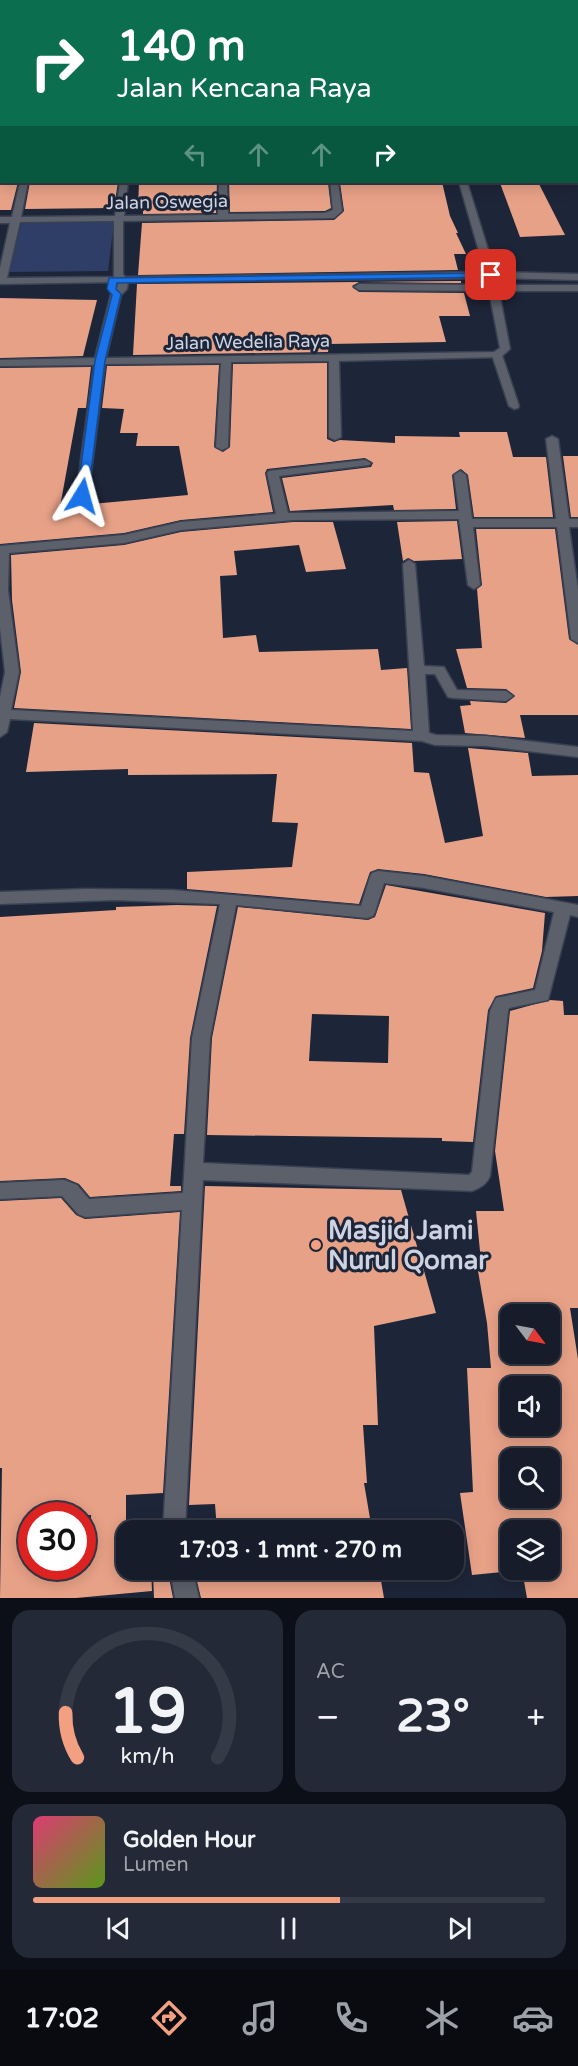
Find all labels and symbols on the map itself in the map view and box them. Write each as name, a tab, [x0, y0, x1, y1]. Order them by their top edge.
street label: Jalan Oswegia	[106, 190, 228, 214]
pin	[465, 249, 516, 300]
street label: Jalan Wedelia Raya	[166, 330, 330, 354]
position arrow	[50, 464, 114, 528]
place label: Masjid Jami Nurul Qomar	[328, 1215, 489, 1276]
marker: Masjid Jami Nurul Qomar	[309, 1238, 323, 1252]
north arrow	[500, 1304, 560, 1364]
speed limit sign: 30	[18, 1502, 96, 1580]

